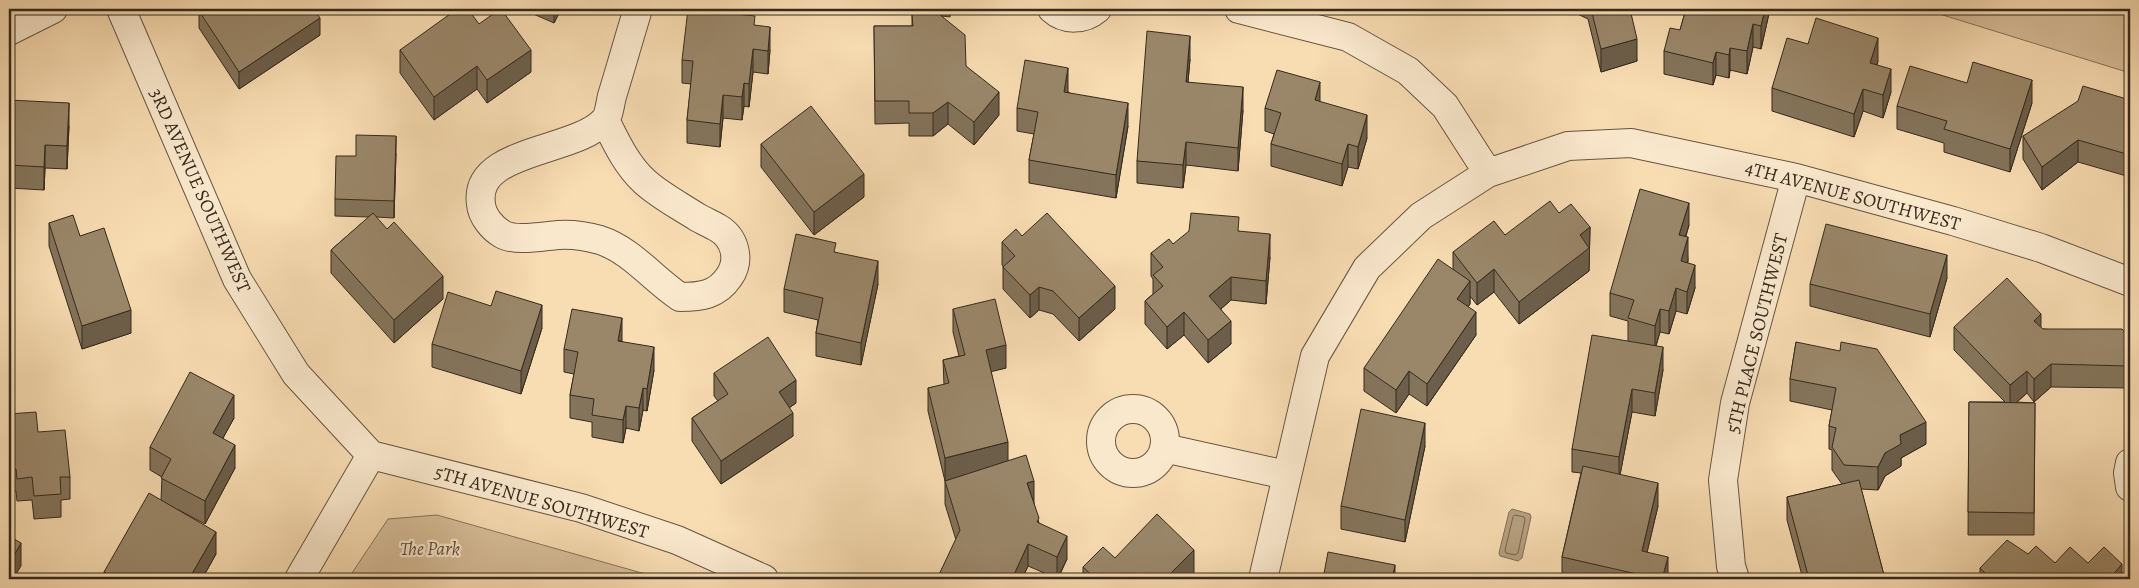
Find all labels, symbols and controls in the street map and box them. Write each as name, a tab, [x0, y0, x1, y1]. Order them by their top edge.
street label: 3RD AVENUE SOUTHWEST	[143, 84, 257, 297]
street label: 4TH AVENUE SOUTHWEST	[1742, 155, 1964, 237]
street label: 5TH PLACE SOUTHWEST	[1720, 230, 1795, 436]
street label: 5TH AVENUE SOUTHWEST	[432, 459, 652, 545]
park label: The Park	[400, 536, 460, 562]

